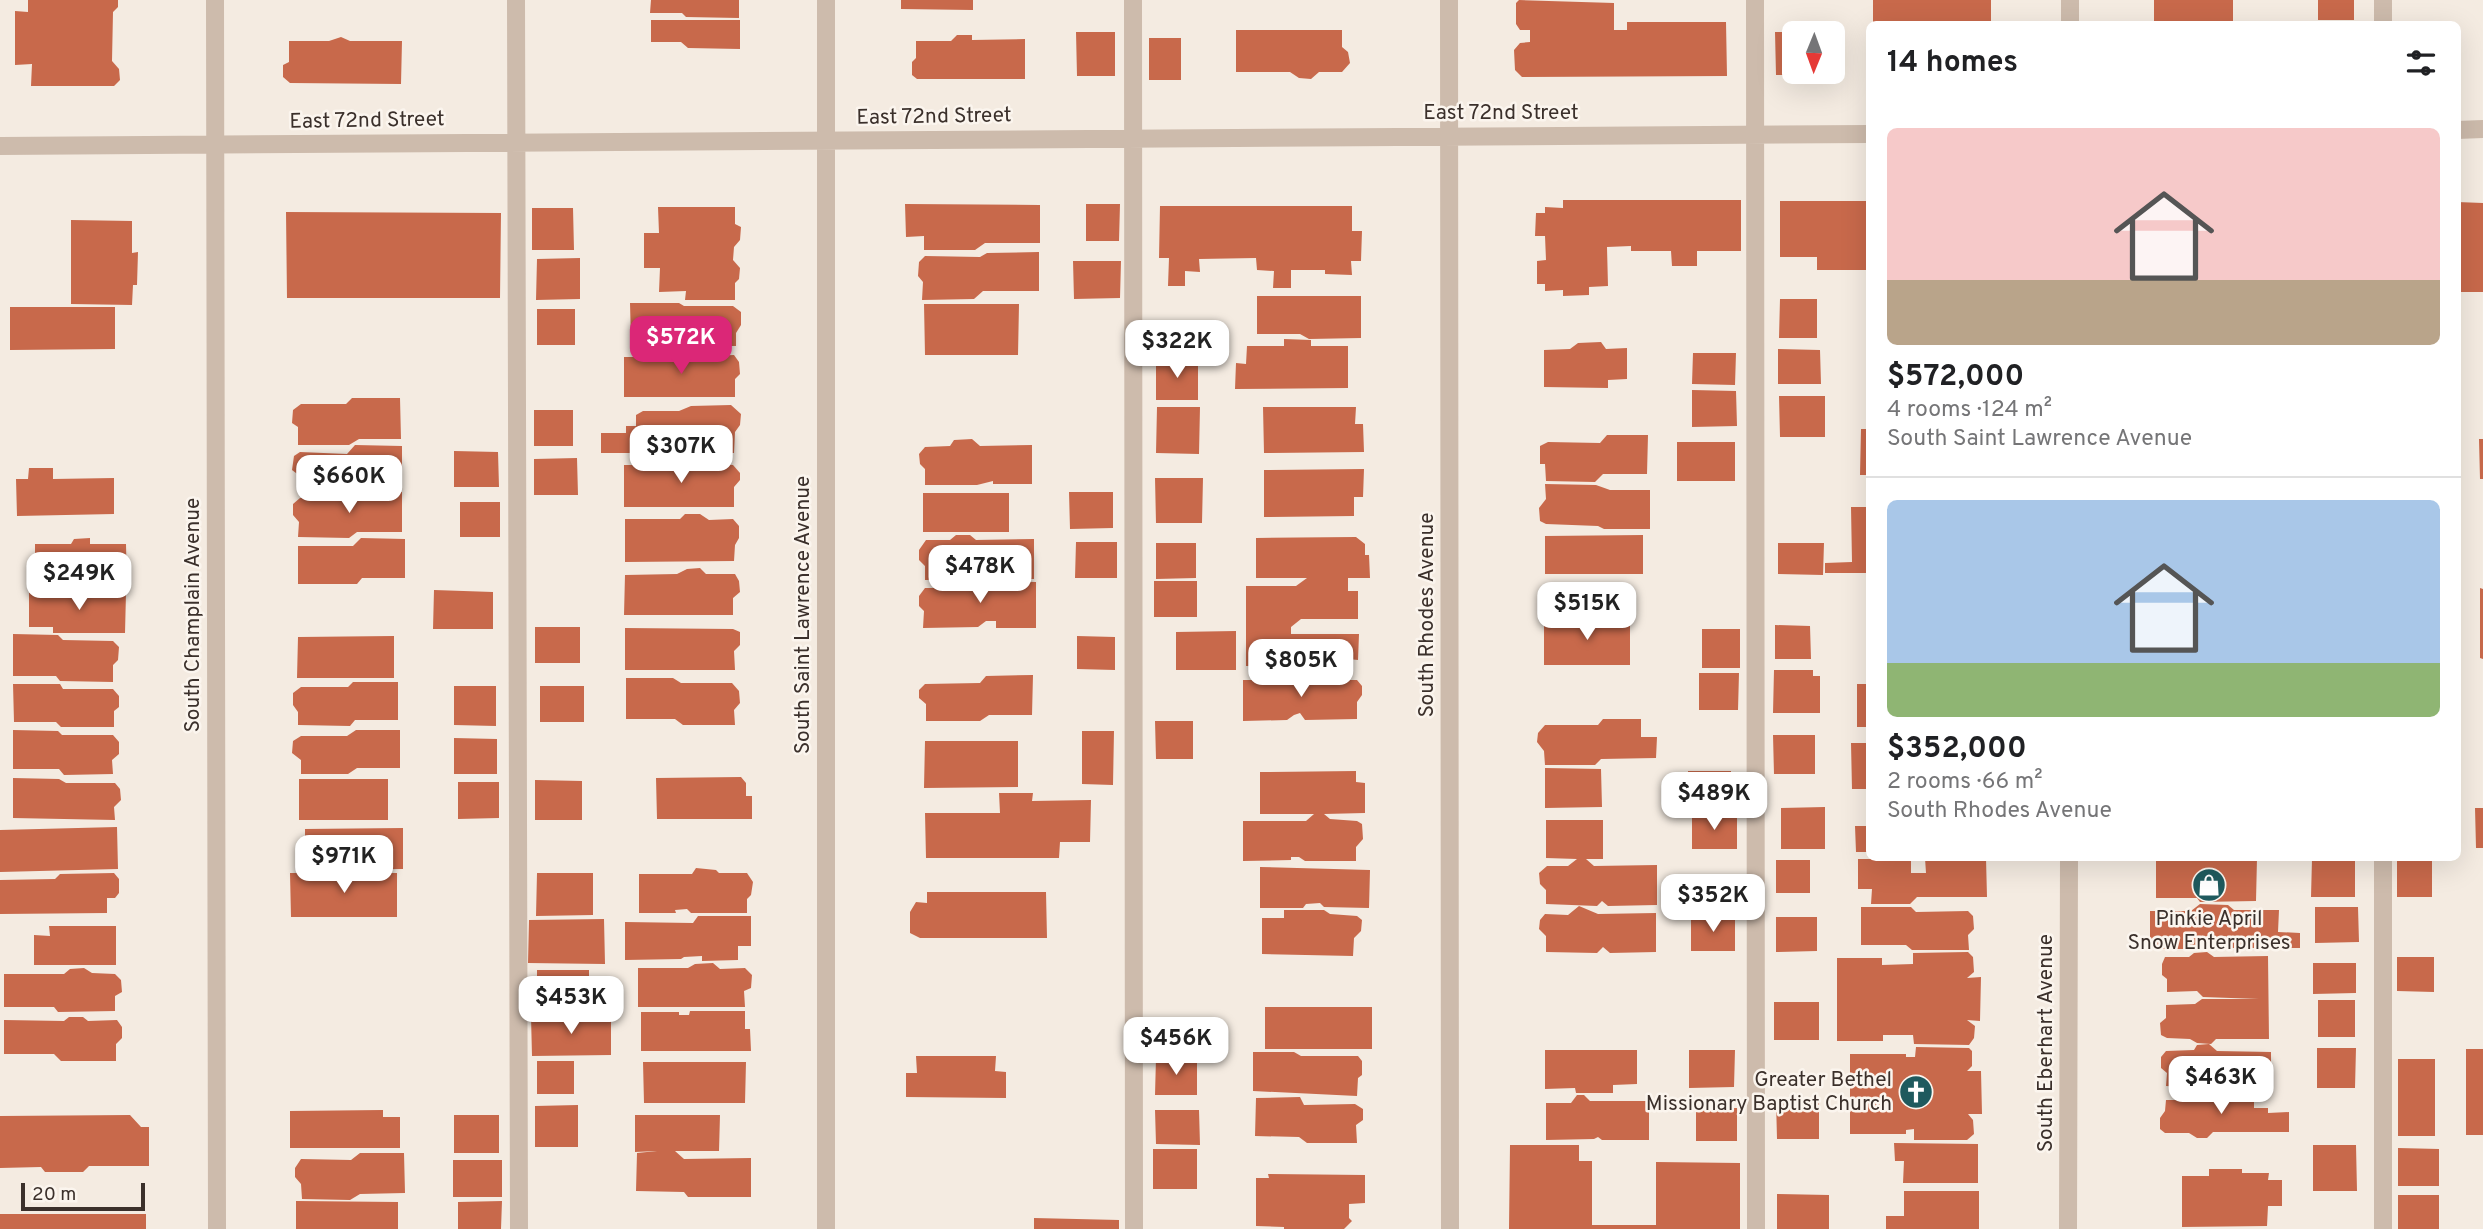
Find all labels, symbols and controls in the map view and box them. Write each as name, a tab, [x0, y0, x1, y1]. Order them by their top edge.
north arrow	[1782, 21, 1844, 84]
map controls	[1782, 21, 1845, 84]
icon: filters	[2402, 44, 2440, 82]
text: 14 homes	[1887, 45, 2018, 82]
street label: East 72nd Street	[1423, 100, 1579, 127]
street label: East 72nd Street	[856, 102, 1012, 132]
street label: East 72nd Street	[289, 106, 445, 136]
icon: home	[2101, 173, 2227, 299]
pin: $572K	[632, 316, 730, 376]
pin: $322K	[1128, 320, 1226, 380]
text: $572K	[646, 324, 716, 353]
text: $322K	[1141, 328, 1213, 357]
text: $572,000	[1887, 359, 2024, 396]
text: 4 rooms · 124 m²	[1887, 396, 2052, 425]
text: South Saint Lawrence Avenue	[1887, 425, 2192, 454]
pin: $307K	[632, 426, 730, 485]
text: $307K	[646, 433, 716, 462]
pin: $660K	[300, 456, 398, 515]
text: $660K	[312, 463, 386, 492]
street label: South Saint Lawrence Avenue	[790, 476, 817, 754]
street label: South Champlain Avenue	[180, 498, 207, 732]
street label: South Rhodes Avenue	[1414, 512, 1441, 718]
icon: home	[2101, 545, 2227, 671]
pin: $478K	[931, 546, 1029, 605]
pin: $249K	[30, 552, 128, 612]
text: $478K	[945, 553, 1015, 582]
text: $249K	[42, 560, 116, 589]
pin: $515K	[1538, 582, 1636, 642]
text: $515K	[1553, 590, 1621, 619]
pin: $805K	[1252, 640, 1350, 699]
text: $805K	[1264, 647, 1338, 676]
text: $352,000	[1887, 731, 2027, 768]
text: 2 rooms · 66 m²	[1887, 768, 2043, 797]
pin: $489K	[1665, 772, 1763, 832]
text: $489K	[1677, 780, 1751, 809]
text: South Rhodes Avenue	[1887, 797, 2112, 826]
pin: $971K	[295, 836, 393, 895]
text: $971K	[311, 843, 377, 872]
shop icon: Pinkie April Snow Enterprises	[2190, 866, 2228, 904]
pin: $352K	[1664, 874, 1762, 934]
text: $352K	[1677, 882, 1749, 911]
place label: Pinkie April Snow Enterprises	[2127, 906, 2291, 957]
street label: South Eberhart Avenue	[2033, 934, 2060, 1152]
pin: $453K	[522, 976, 620, 1036]
text: $453K	[535, 984, 607, 1013]
pin: $456K	[1127, 1018, 1225, 1077]
text: $456K	[1139, 1025, 1213, 1054]
pin: $463K	[2172, 1056, 2270, 1116]
text: $463K	[2185, 1064, 2257, 1093]
place label: Greater Bethel Missionary Baptist Church	[1646, 1067, 1892, 1118]
church icon: Greater Bethel Missionary Baptist Church	[1897, 1073, 1935, 1111]
scale bar	[21, 1180, 145, 1212]
text: 20 m	[32, 1183, 76, 1207]

